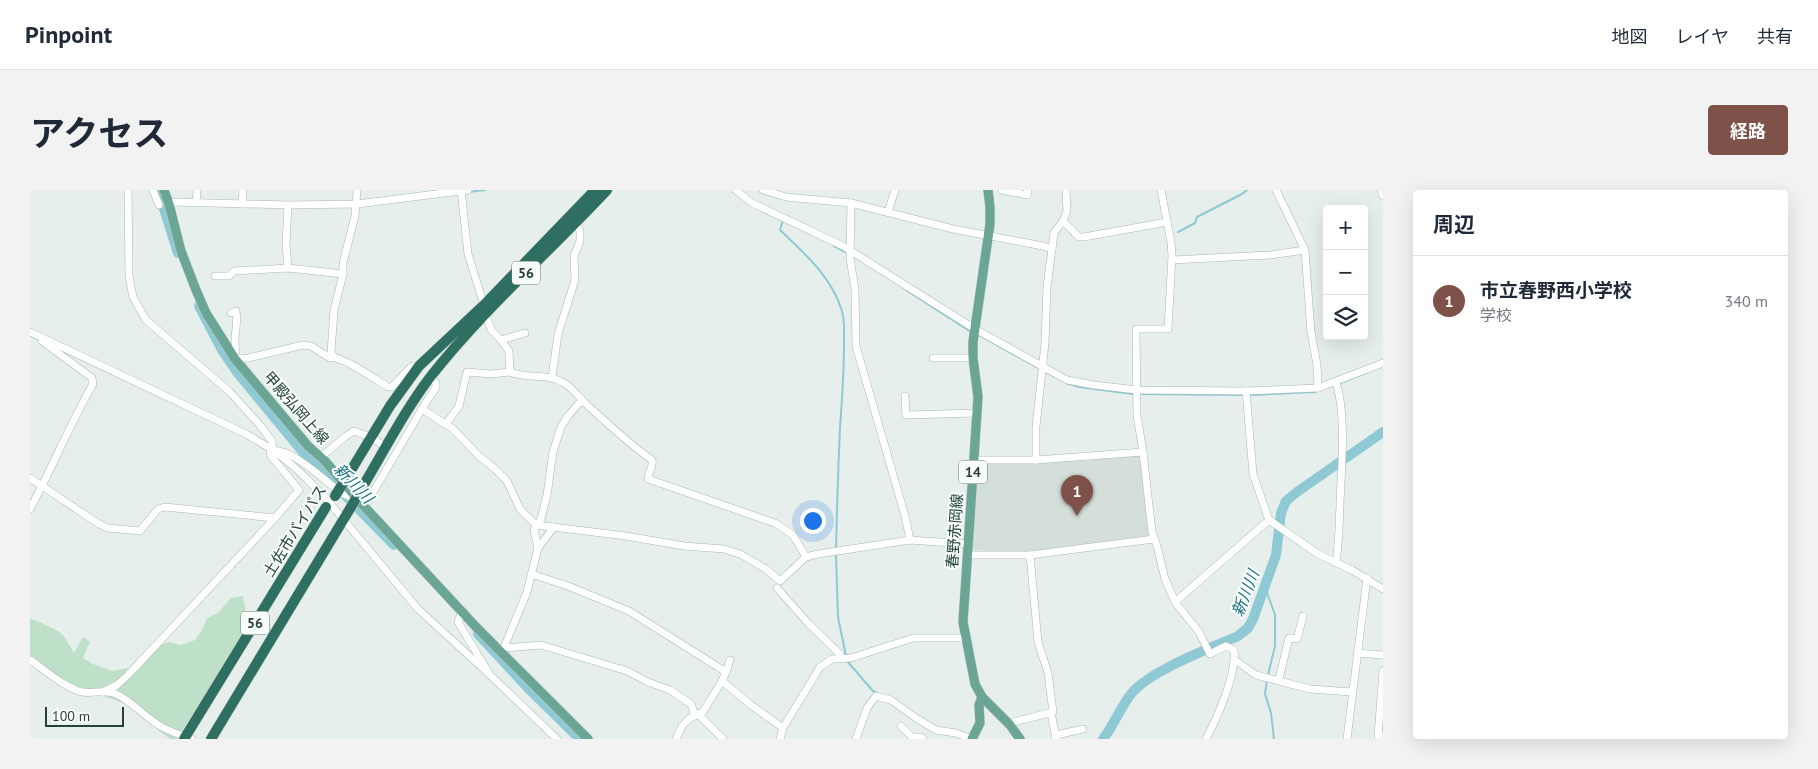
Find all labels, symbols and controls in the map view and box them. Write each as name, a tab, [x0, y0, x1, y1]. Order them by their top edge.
text: Pinpoint	[25, 19, 112, 50]
text: 地図	[1612, 25, 1648, 48]
text: レイヤ	[1676, 25, 1729, 48]
text: 共有	[1757, 25, 1793, 48]
button: 経路	[1708, 105, 1788, 155]
text: アクセス	[30, 110, 168, 156]
map controls	[1323, 205, 1368, 340]
button: +	[1323, 205, 1368, 250]
text: 周辺	[1433, 211, 1475, 238]
button: −	[1323, 250, 1368, 295]
road number: 56	[512, 262, 540, 285]
text: 市立春野西小学校	[1480, 278, 1632, 302]
text: 1	[1444, 291, 1454, 311]
text: 340 m	[1725, 291, 1768, 311]
button: layers	[1323, 295, 1368, 340]
text: 学校	[1480, 305, 1512, 325]
street label: 甲殿弘岡上線	[260, 367, 333, 448]
water label: 新川川	[330, 459, 379, 509]
road number: 14	[959, 460, 987, 484]
pin: 1	[1061, 475, 1093, 516]
street label: 土佐市バイパス	[259, 481, 330, 580]
street label: 春野赤岡線	[942, 493, 967, 569]
your location	[800, 508, 826, 534]
water label: 新川川	[1227, 565, 1264, 619]
road number: 56	[241, 612, 269, 634]
scale bar	[45, 704, 124, 727]
text: 100 m	[52, 707, 90, 725]

